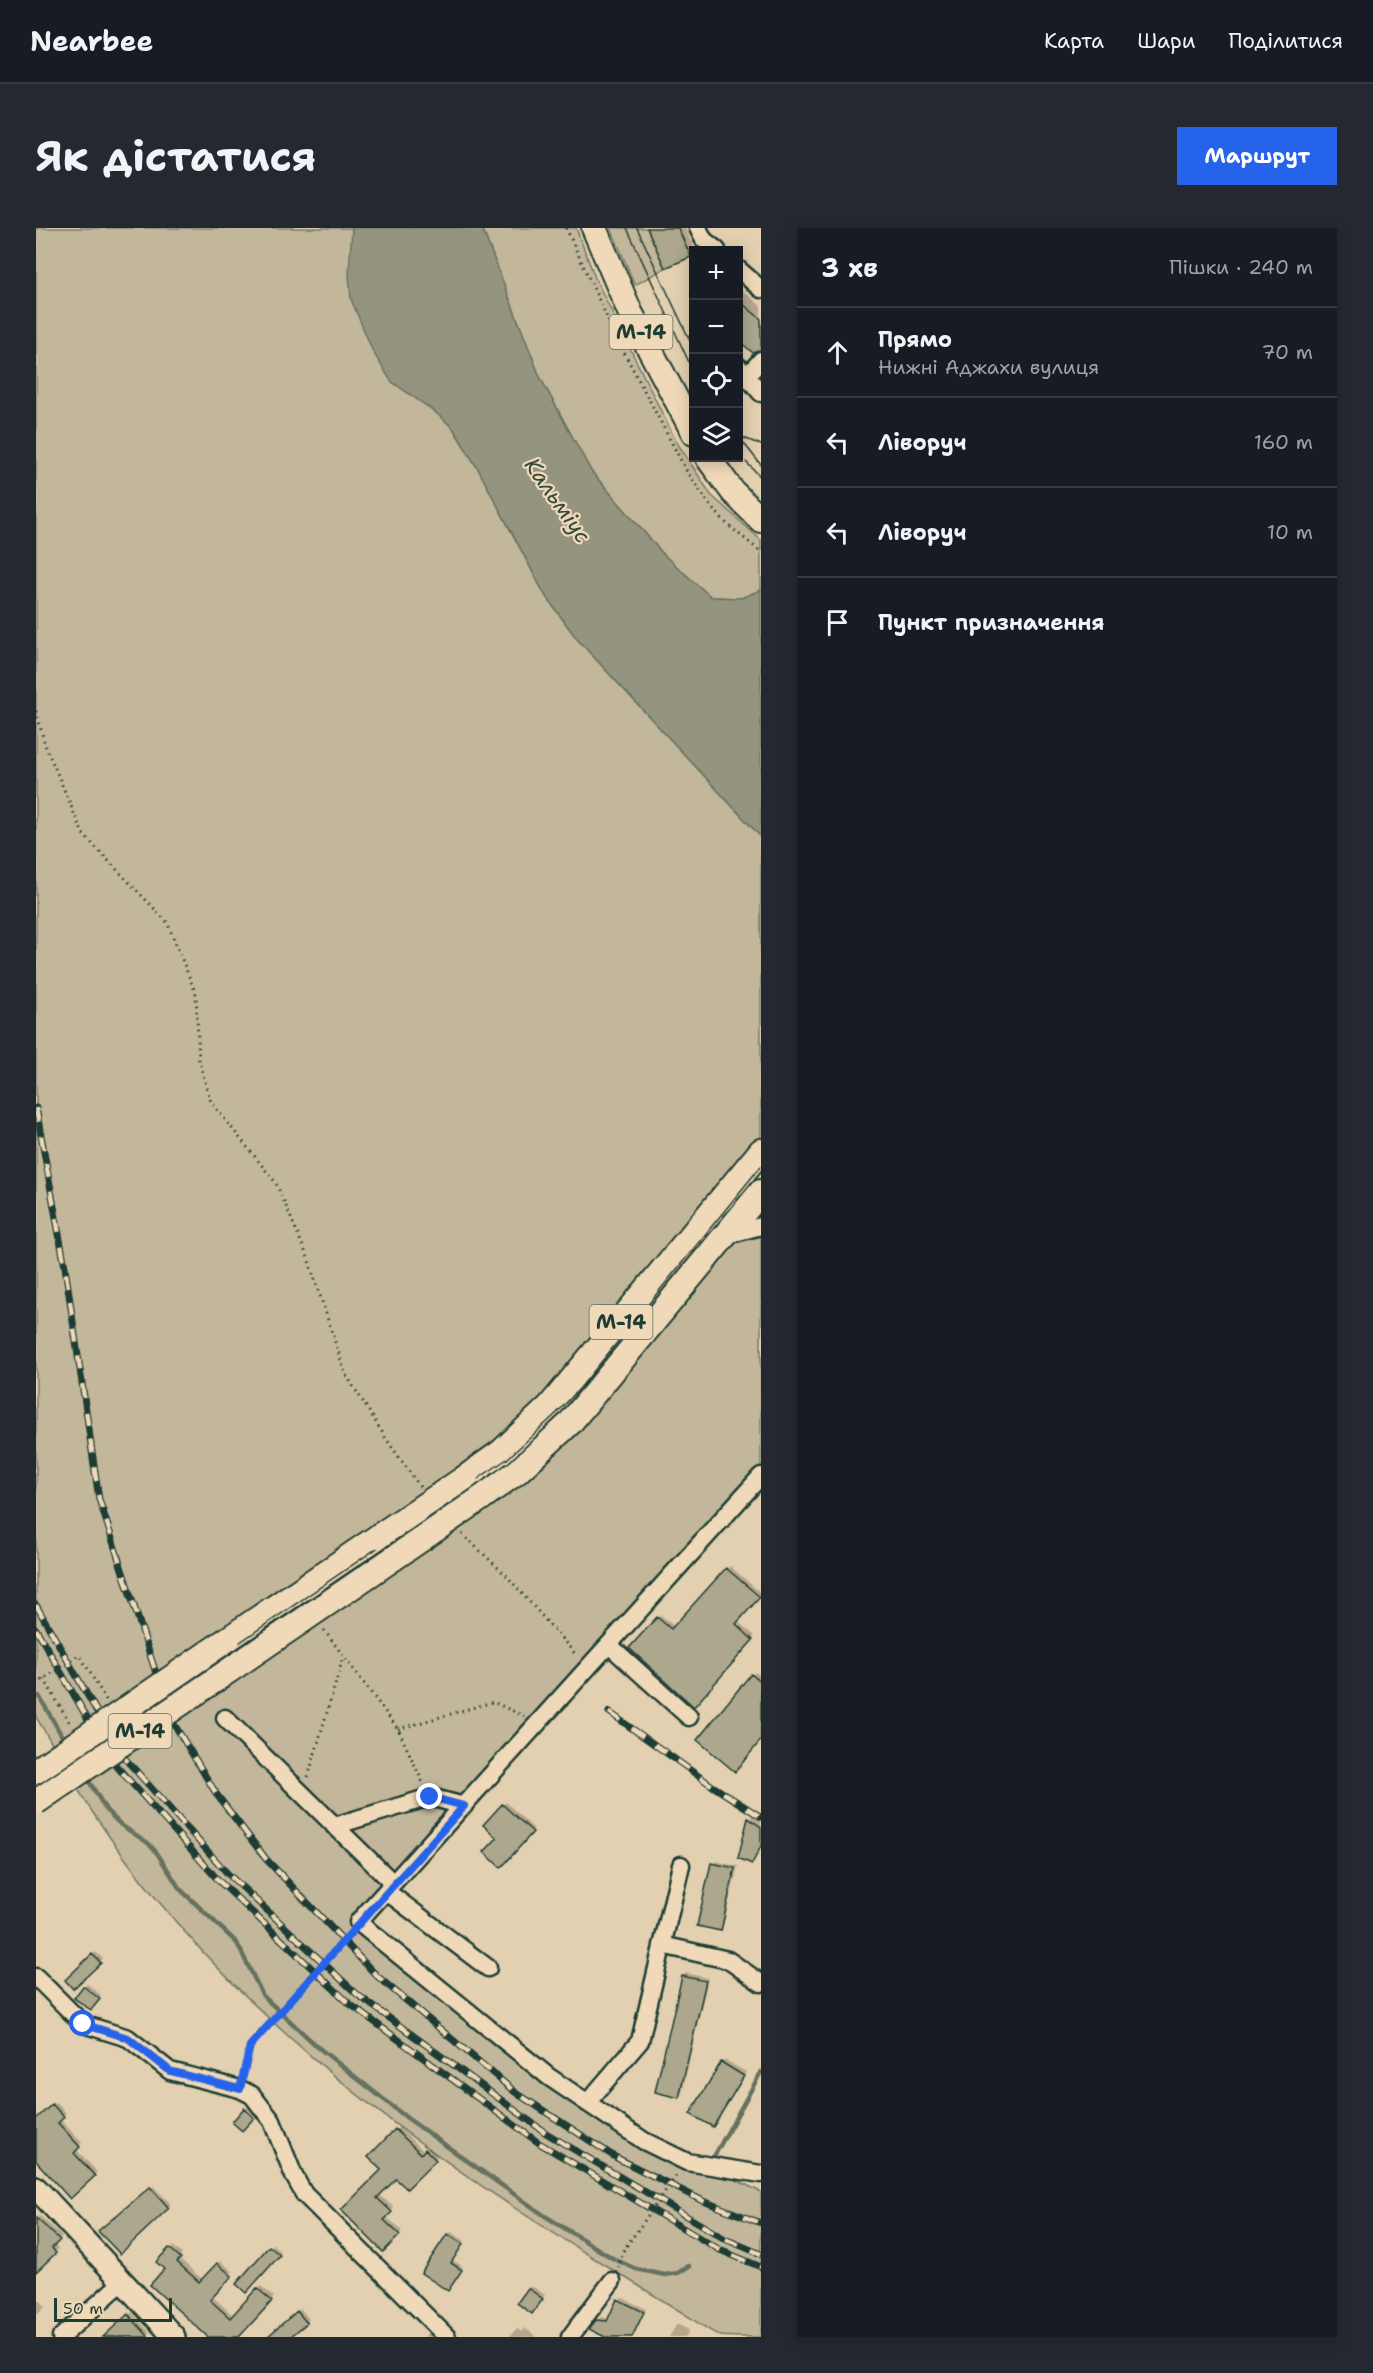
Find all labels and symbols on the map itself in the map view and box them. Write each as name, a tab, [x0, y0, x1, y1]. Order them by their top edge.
road number: М-14	[610, 315, 672, 349]
water label: Кальміус	[518, 452, 598, 549]
road number: М-14	[590, 1305, 652, 1339]
road number: М-14	[108, 1714, 172, 1748]
route end	[416, 1783, 442, 1809]
route start	[69, 2010, 95, 2036]
scale bar	[54, 2295, 172, 2322]

